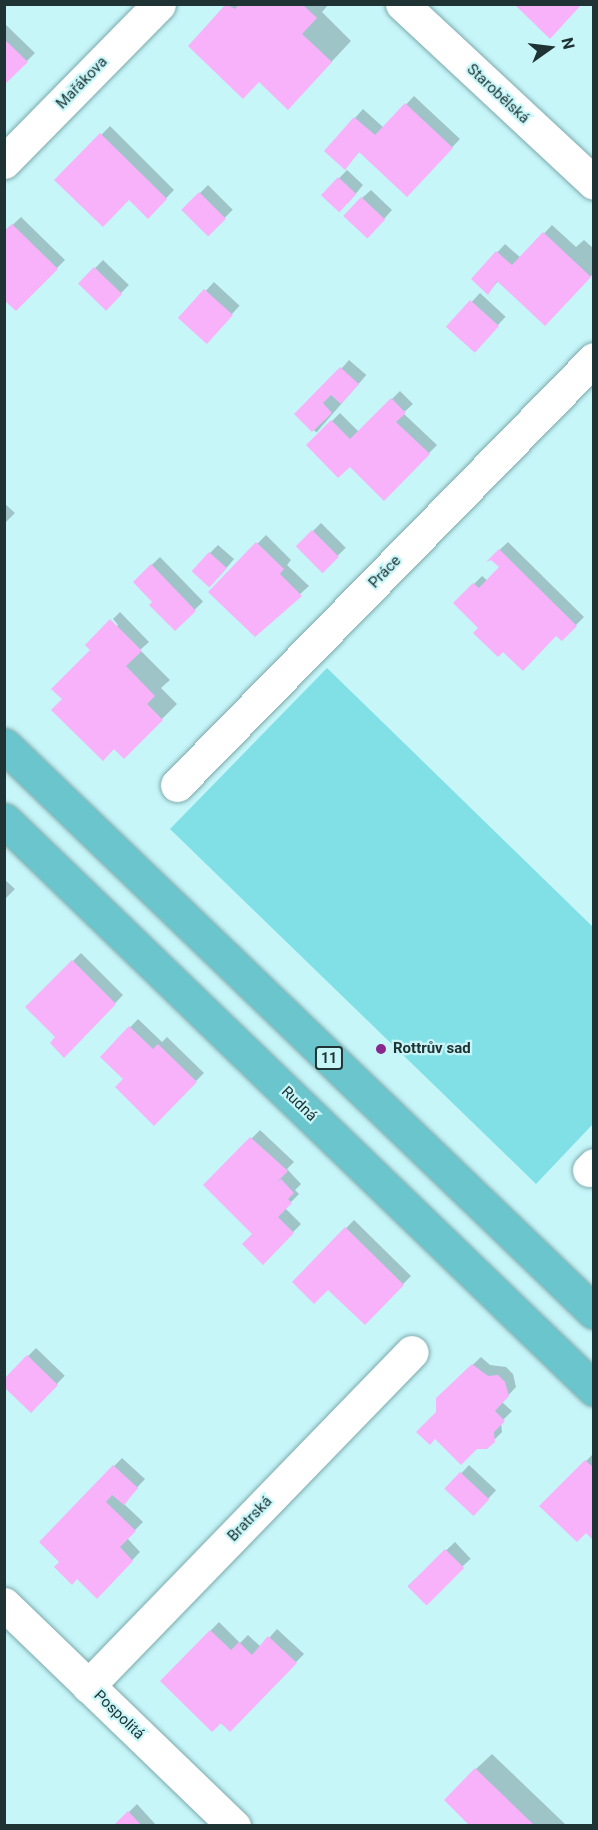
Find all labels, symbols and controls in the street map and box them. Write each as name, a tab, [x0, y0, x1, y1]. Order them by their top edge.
north arrow	[520, 18, 580, 78]
text: N	[557, 36, 579, 51]
street label: Mařákova	[53, 53, 111, 113]
street label: Starobělská	[463, 60, 533, 128]
street label: Práce	[365, 552, 405, 592]
place label: Rottrův sad	[393, 1040, 471, 1058]
marker: Rottrův sad	[374, 1042, 388, 1056]
road number: 11	[314, 1047, 344, 1069]
street label: Rudná	[277, 1083, 321, 1125]
street label: Bratrská	[224, 1493, 276, 1545]
street label: Pospolitá	[90, 1687, 148, 1743]

